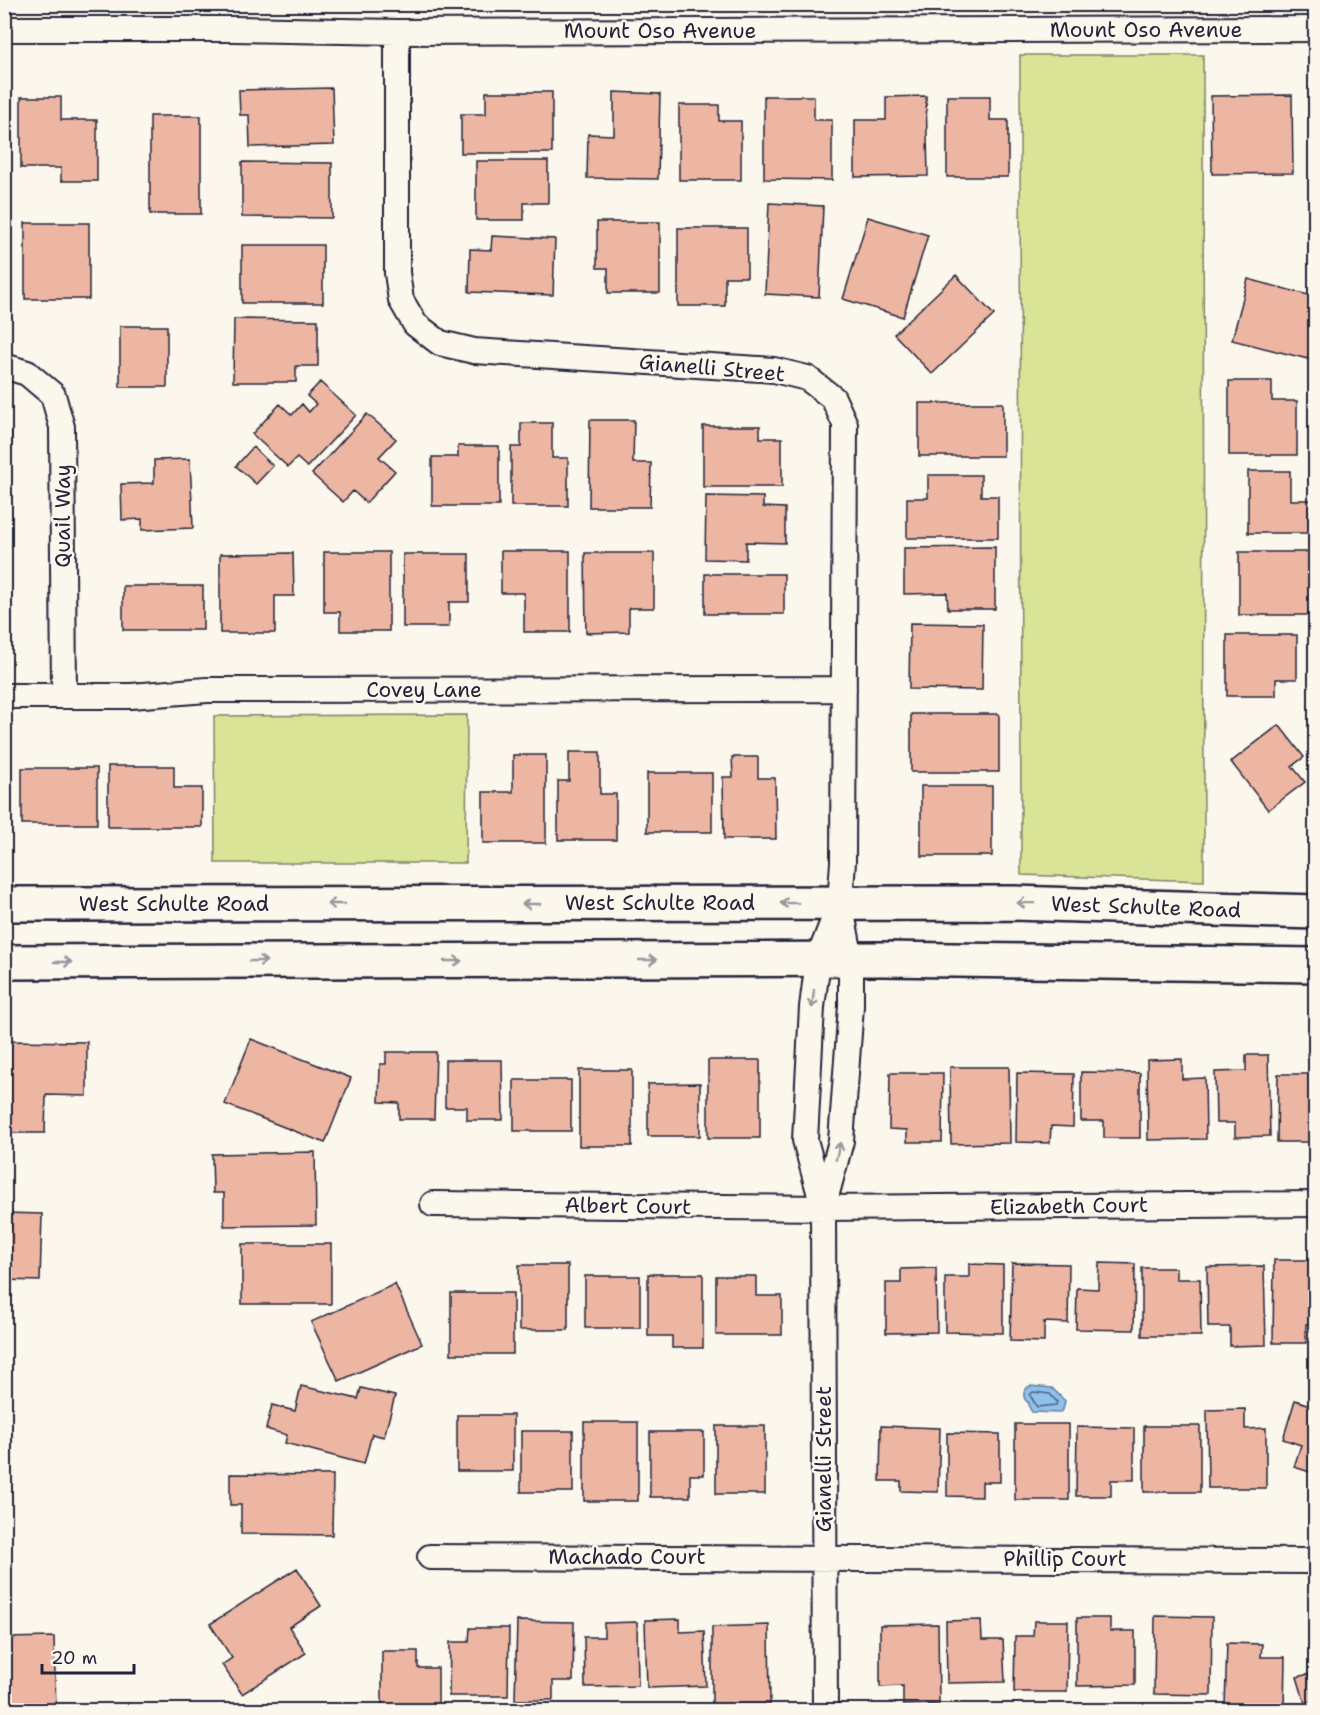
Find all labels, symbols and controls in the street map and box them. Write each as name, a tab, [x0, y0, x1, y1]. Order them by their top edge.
street label: Mount Oso Avenue	[1050, 16, 1242, 44]
street label: Mount Oso Avenue	[564, 17, 756, 45]
street label: Gianelli Street	[638, 348, 786, 388]
street label: Quail Way	[49, 464, 77, 568]
street label: Covey Lane	[366, 676, 482, 704]
street label: West Schulte Road	[565, 889, 755, 917]
street label: West Schulte Road	[79, 890, 269, 918]
street label: West Schulte Road	[1050, 890, 1242, 924]
one-way arrow	[780, 897, 800, 909]
one-way arrow	[327, 898, 347, 910]
one-way arrow	[522, 898, 542, 910]
one-way arrow	[1017, 898, 1037, 909]
one-way arrow	[637, 954, 657, 966]
one-way arrow	[247, 955, 267, 967]
one-way arrow	[442, 955, 462, 967]
one-way arrow	[52, 956, 72, 968]
one-way arrow	[807, 989, 818, 1009]
one-way arrow	[832, 1142, 844, 1161]
street label: Albert Court	[564, 1191, 692, 1221]
street label: Elizabeth Court	[990, 1191, 1148, 1221]
street label: Gianelli Street	[810, 1386, 838, 1532]
street label: Machado Court	[548, 1543, 706, 1571]
street label: Phillip Court	[1003, 1545, 1127, 1573]
scale bar	[42, 1637, 134, 1675]
text: 20 m	[51, 1646, 97, 1670]

